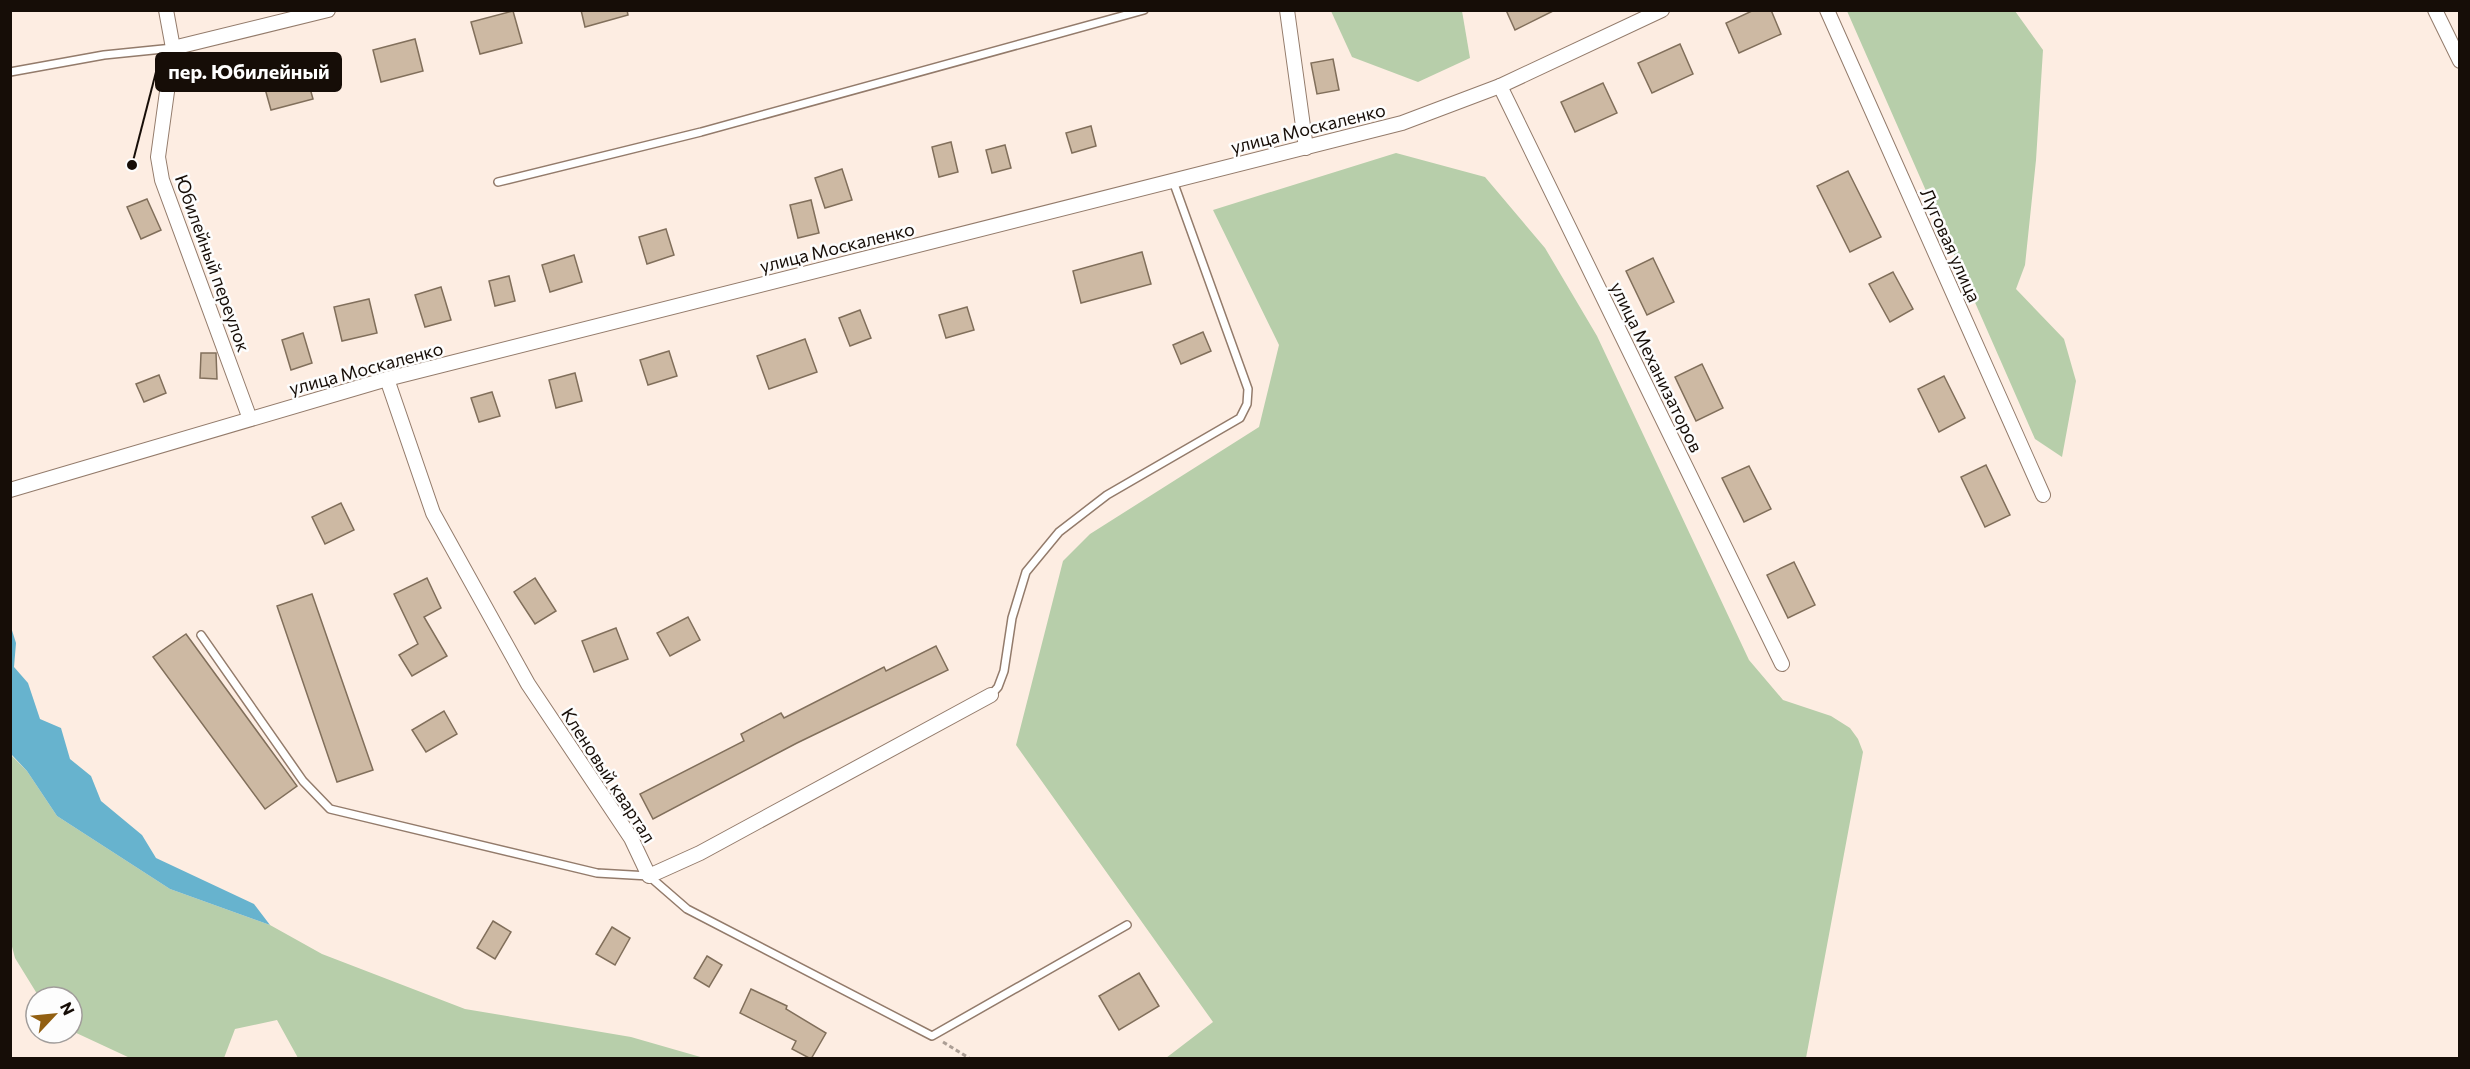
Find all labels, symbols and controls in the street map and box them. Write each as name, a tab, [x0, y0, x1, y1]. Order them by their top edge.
callout: пер. Юбилейный	[156, 53, 341, 91]
text: пер. Юбилейный	[168, 59, 330, 83]
street label: улица Москаленко	[1228, 98, 1388, 158]
street label: Юбилейный переулок	[171, 171, 255, 355]
street label: Луговая улица	[1916, 185, 1986, 305]
street label: улица Москаленко	[757, 217, 917, 277]
street label: улица Механизаторов	[1606, 278, 1708, 456]
street label: улица Москаленко	[287, 337, 445, 399]
street label: Кленовый квартал	[557, 703, 661, 847]
north arrow	[24, 985, 84, 1045]
text: N	[57, 999, 79, 1018]

